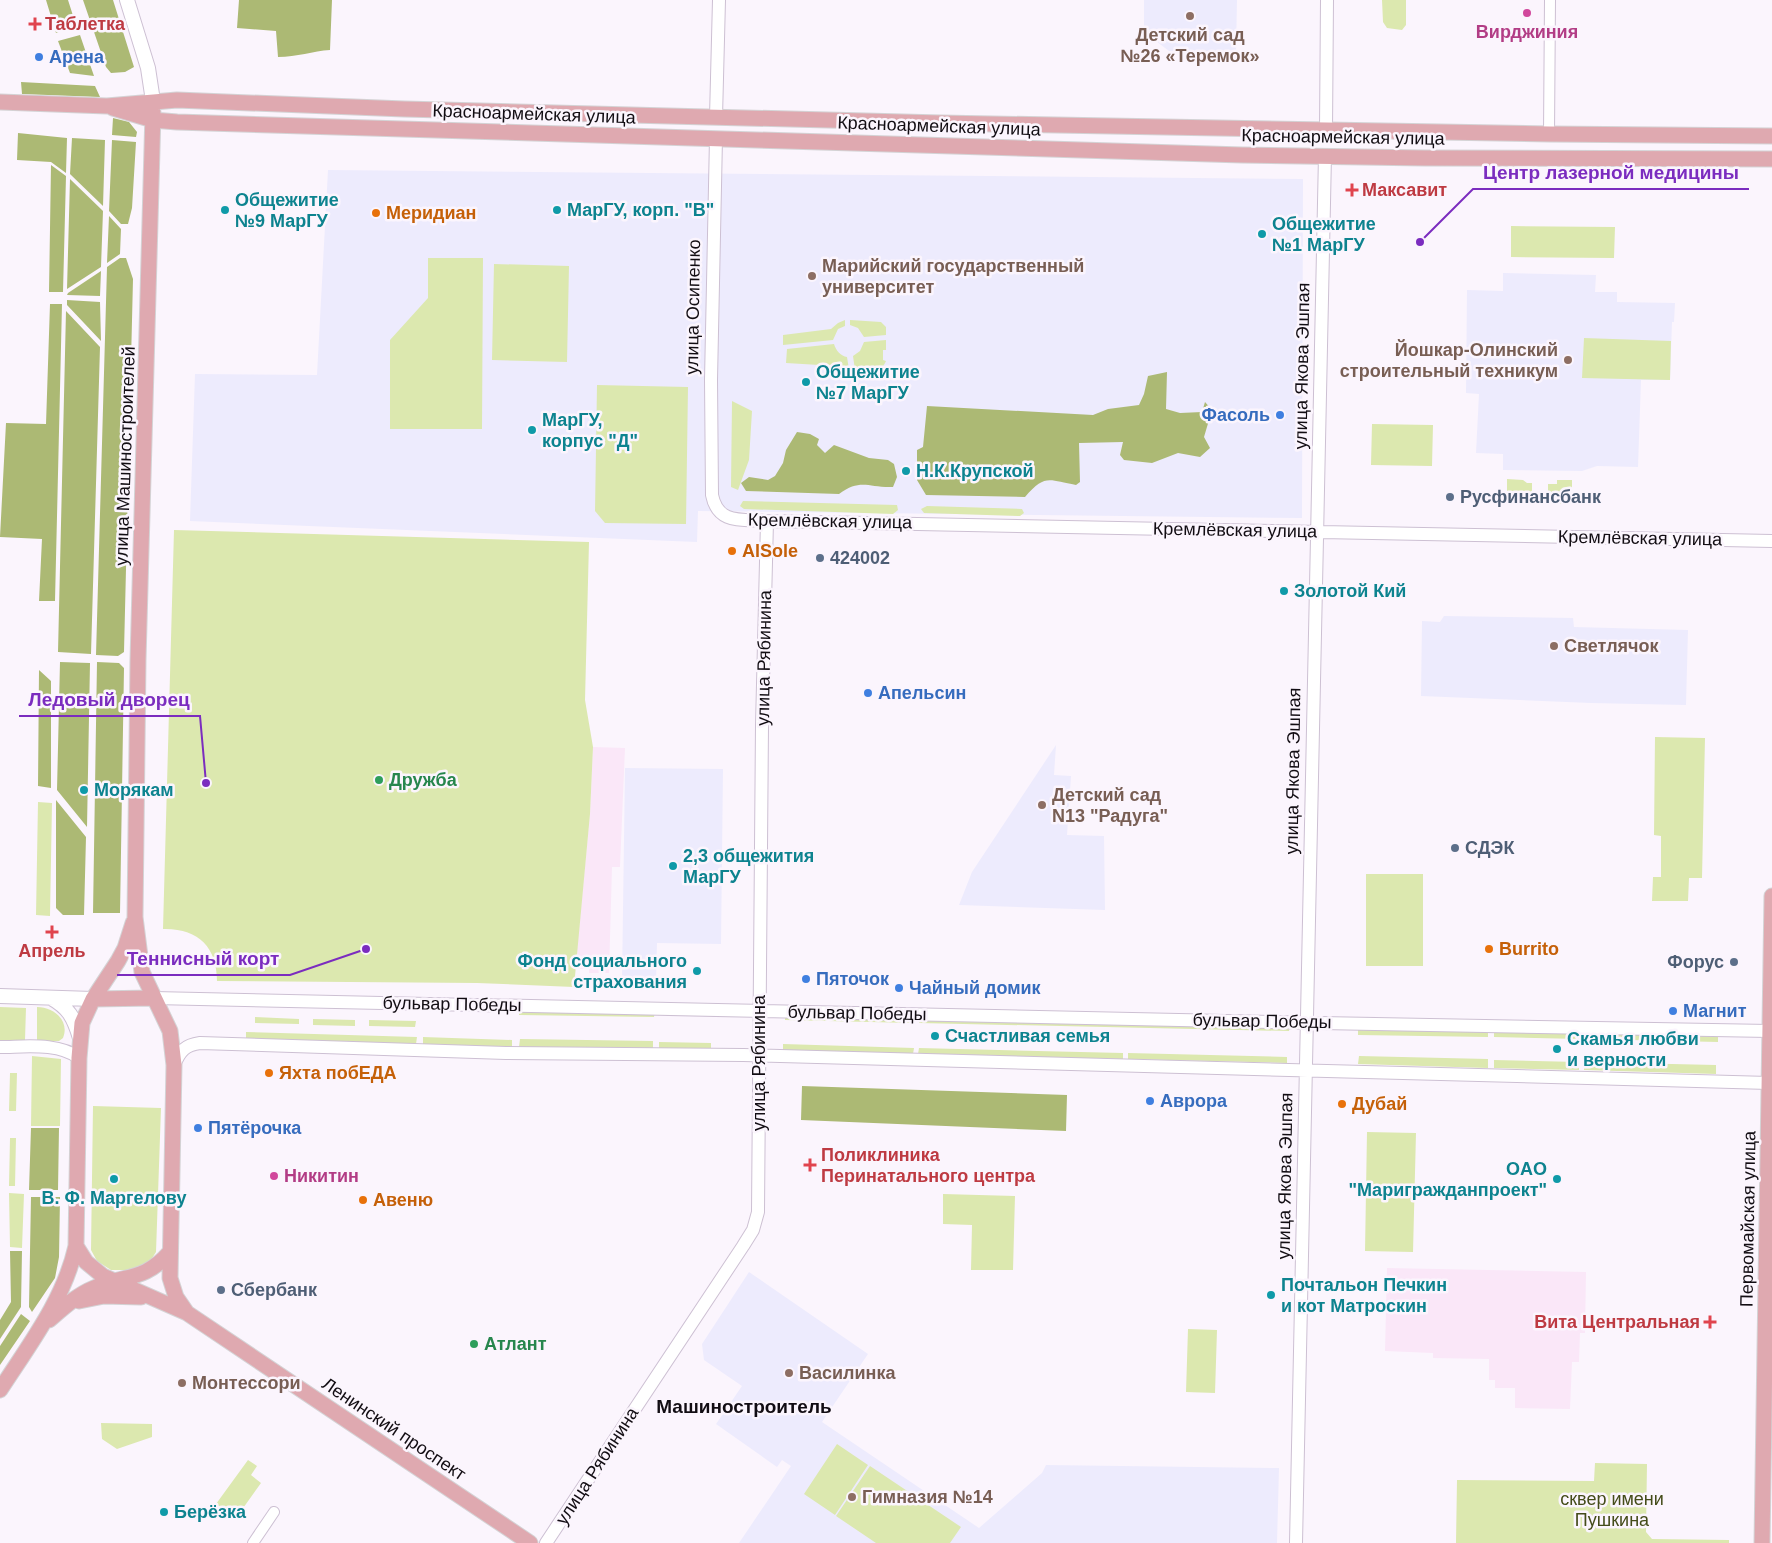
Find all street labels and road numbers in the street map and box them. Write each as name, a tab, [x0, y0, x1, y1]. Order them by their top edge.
street label: Красноармейская улица	[432, 100, 637, 128]
street label: Красноармейская улица	[837, 112, 1042, 140]
street label: Красноармейская улица	[1241, 125, 1446, 149]
street label: улица Осипенко	[682, 239, 704, 375]
street label: улица Якова Эшпая	[1291, 282, 1313, 450]
street label: улица Машиностроителей	[111, 346, 139, 566]
street label: Кремлёвская улица	[748, 510, 913, 532]
street label: Кремлёвская улица	[1153, 519, 1318, 541]
street label: Кремлёвская улица	[1558, 527, 1723, 549]
street label: улица Рябинина	[753, 589, 775, 726]
street label: улица Якова Эшпая	[1282, 687, 1304, 855]
street label: бульвар Победы	[382, 993, 522, 1015]
street label: улица Рябинина	[749, 994, 769, 1131]
street label: бульвар Победы	[787, 1002, 927, 1024]
street label: бульвар Победы	[1192, 1010, 1332, 1032]
street label: улица Якова Эшпая	[1274, 1092, 1296, 1260]
street label: Первомайская улица	[1736, 1130, 1760, 1307]
street label: Ленинский проспект	[319, 1374, 469, 1484]
street label: улица Рябинина	[552, 1403, 643, 1528]

